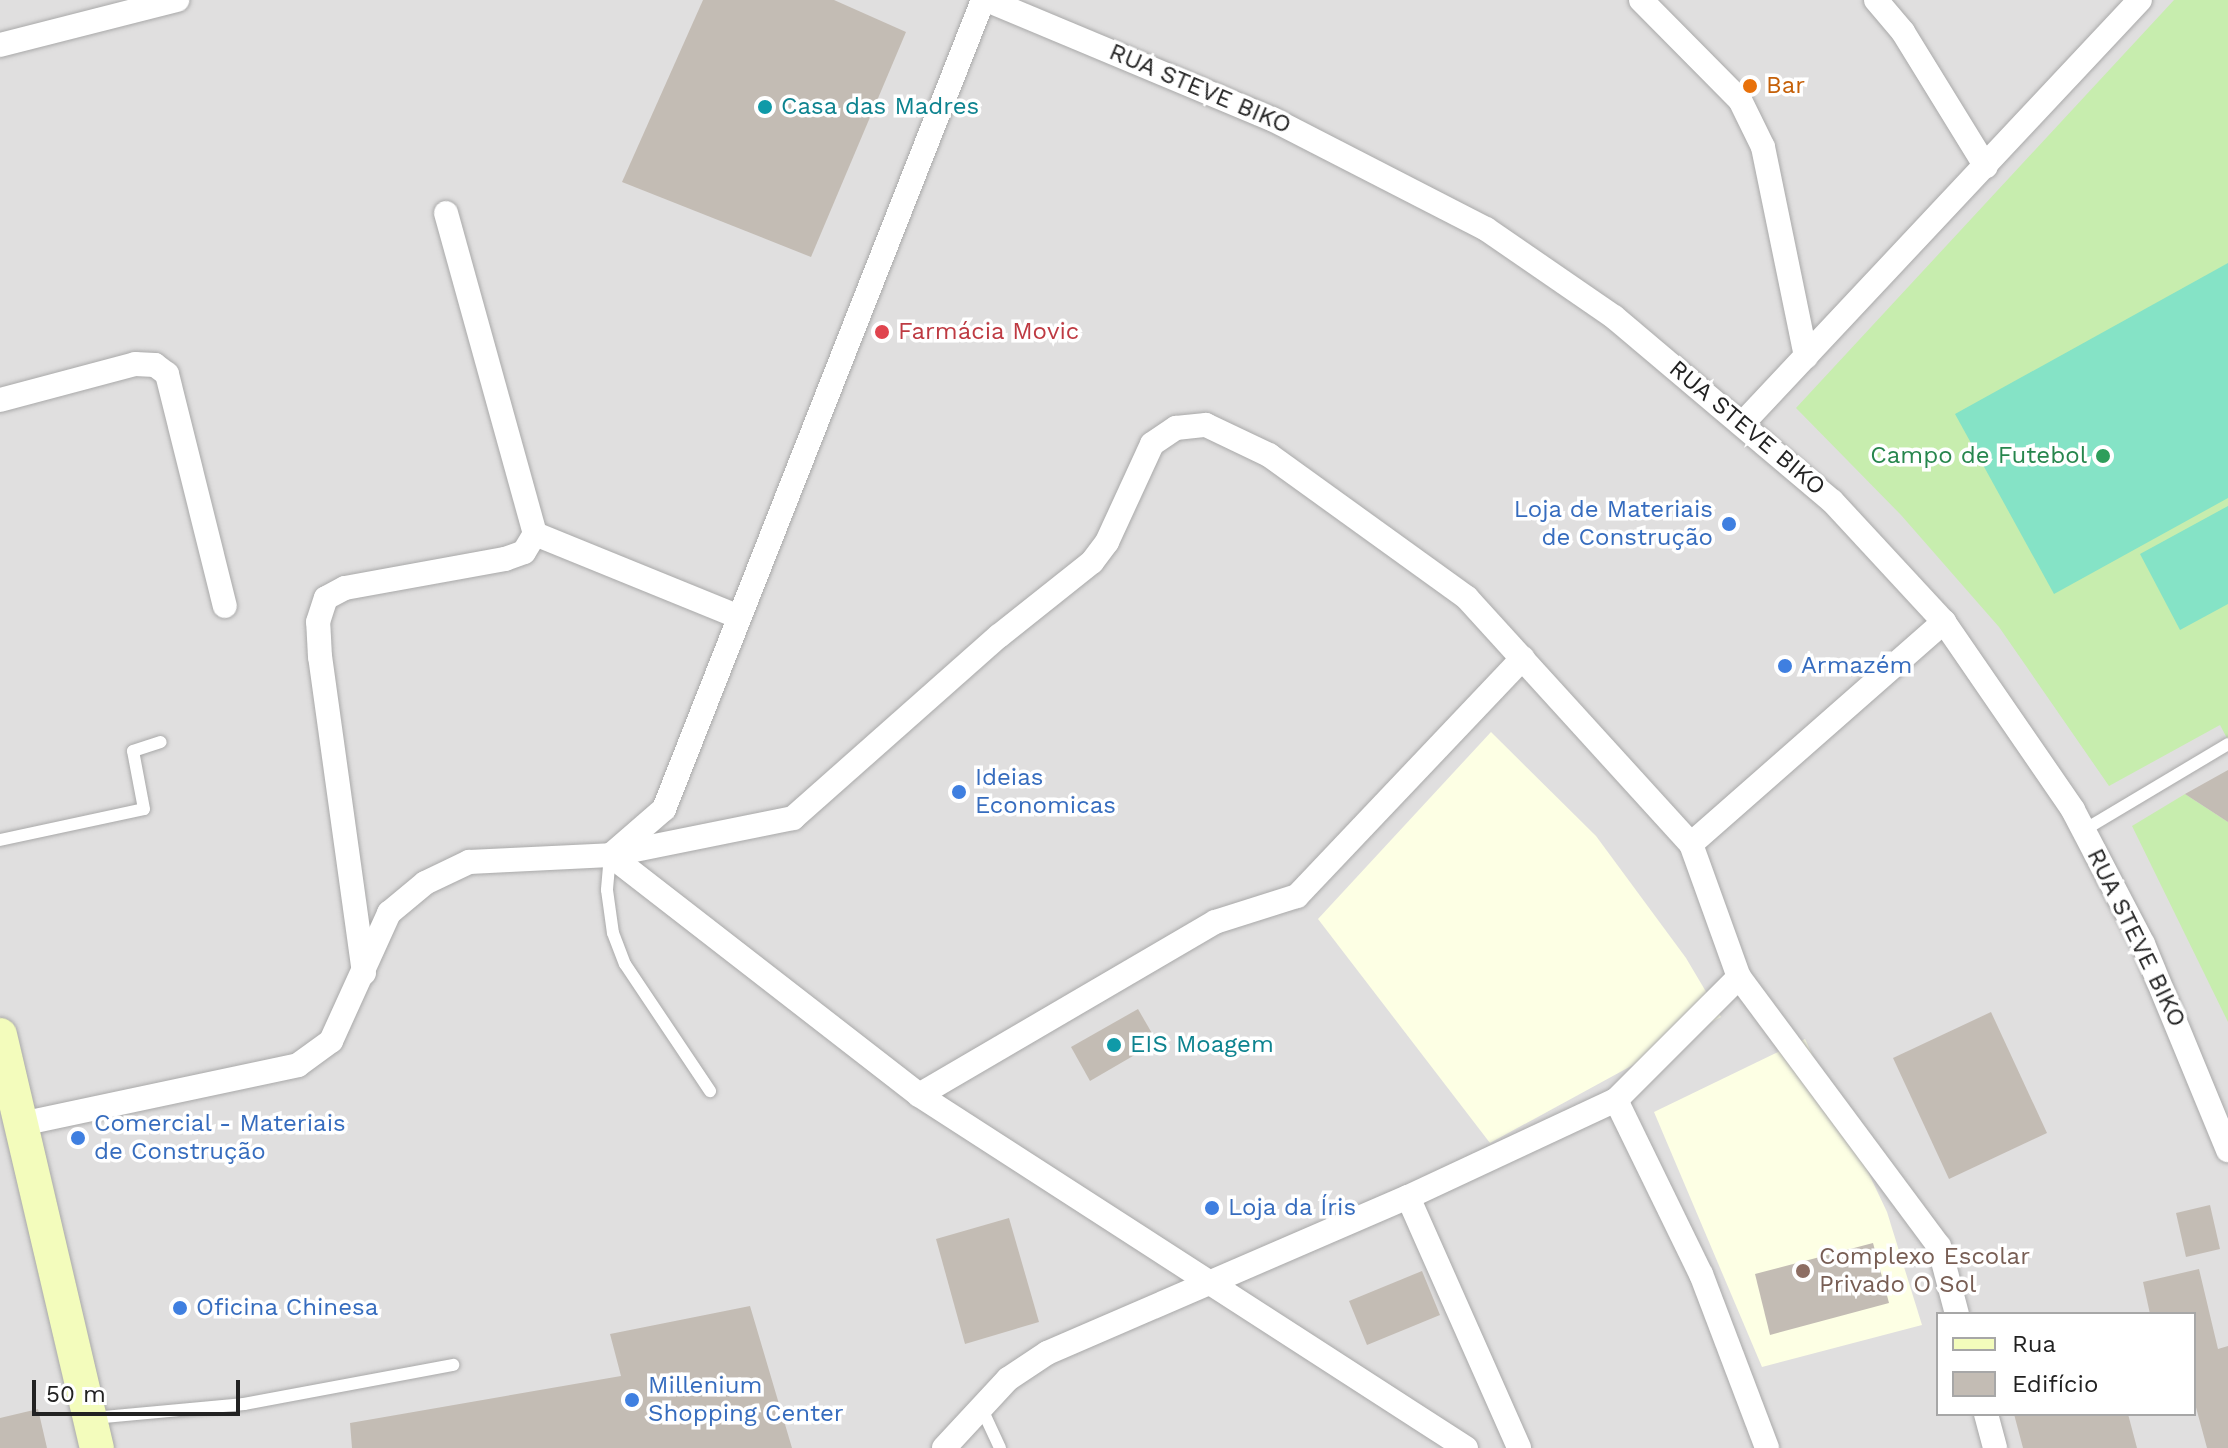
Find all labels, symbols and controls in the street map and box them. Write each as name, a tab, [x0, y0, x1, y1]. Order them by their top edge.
street label: RUA STEVE BIKO	[1104, 38, 1296, 140]
place label: Bar	[1766, 72, 1805, 100]
marker: Bar	[1741, 77, 1759, 95]
place label: Casa das Madres	[781, 93, 980, 121]
marker: Casa das Madres	[756, 98, 774, 116]
place label: Farmácia Movic	[898, 318, 1080, 346]
marker: Farmácia Movic	[873, 323, 891, 341]
street label: RUA STEVE BIKO	[1663, 354, 1831, 502]
place label: Campo de Futebol	[1870, 442, 2087, 470]
marker: Campo de Futebol	[2094, 447, 2112, 465]
place label: Loja de Materiais de Construção	[1513, 496, 1713, 552]
marker: Loja de Materiais de Construção	[1720, 515, 1738, 533]
place label: Armazém	[1801, 652, 1912, 680]
marker: Armazém	[1776, 657, 1794, 675]
place label: Ideias Economicas	[975, 764, 1116, 820]
marker: Ideias Economicas	[950, 783, 968, 801]
street label: RUA STEVE BIKO	[2080, 844, 2192, 1032]
place label: EIS Moagem	[1130, 1031, 1274, 1059]
marker: EIS Moagem	[1105, 1036, 1123, 1054]
place label: Comercial - Materiais de Construção	[94, 1110, 347, 1166]
marker: Comercial - Materiais de Construção	[69, 1129, 87, 1147]
place label: Loja da Íris	[1228, 1194, 1357, 1222]
marker: Loja da Íris	[1203, 1199, 1221, 1217]
place label: Complexo Escolar Privado O Sol	[1819, 1243, 2030, 1299]
marker: Complexo Escolar Privado O Sol	[1794, 1262, 1812, 1280]
place label: Oficina Chinesa	[196, 1294, 379, 1322]
marker: Oficina Chinesa	[171, 1299, 189, 1317]
legend	[1936, 1312, 2196, 1416]
text: Rua	[2012, 1330, 2056, 1358]
scale bar	[36, 1364, 244, 1414]
text: Edifício	[2012, 1370, 2098, 1398]
place label: Millenium Shopping Center	[648, 1372, 844, 1428]
text: 50 m	[46, 1380, 106, 1408]
marker: Millenium Shopping Center	[623, 1391, 641, 1409]

